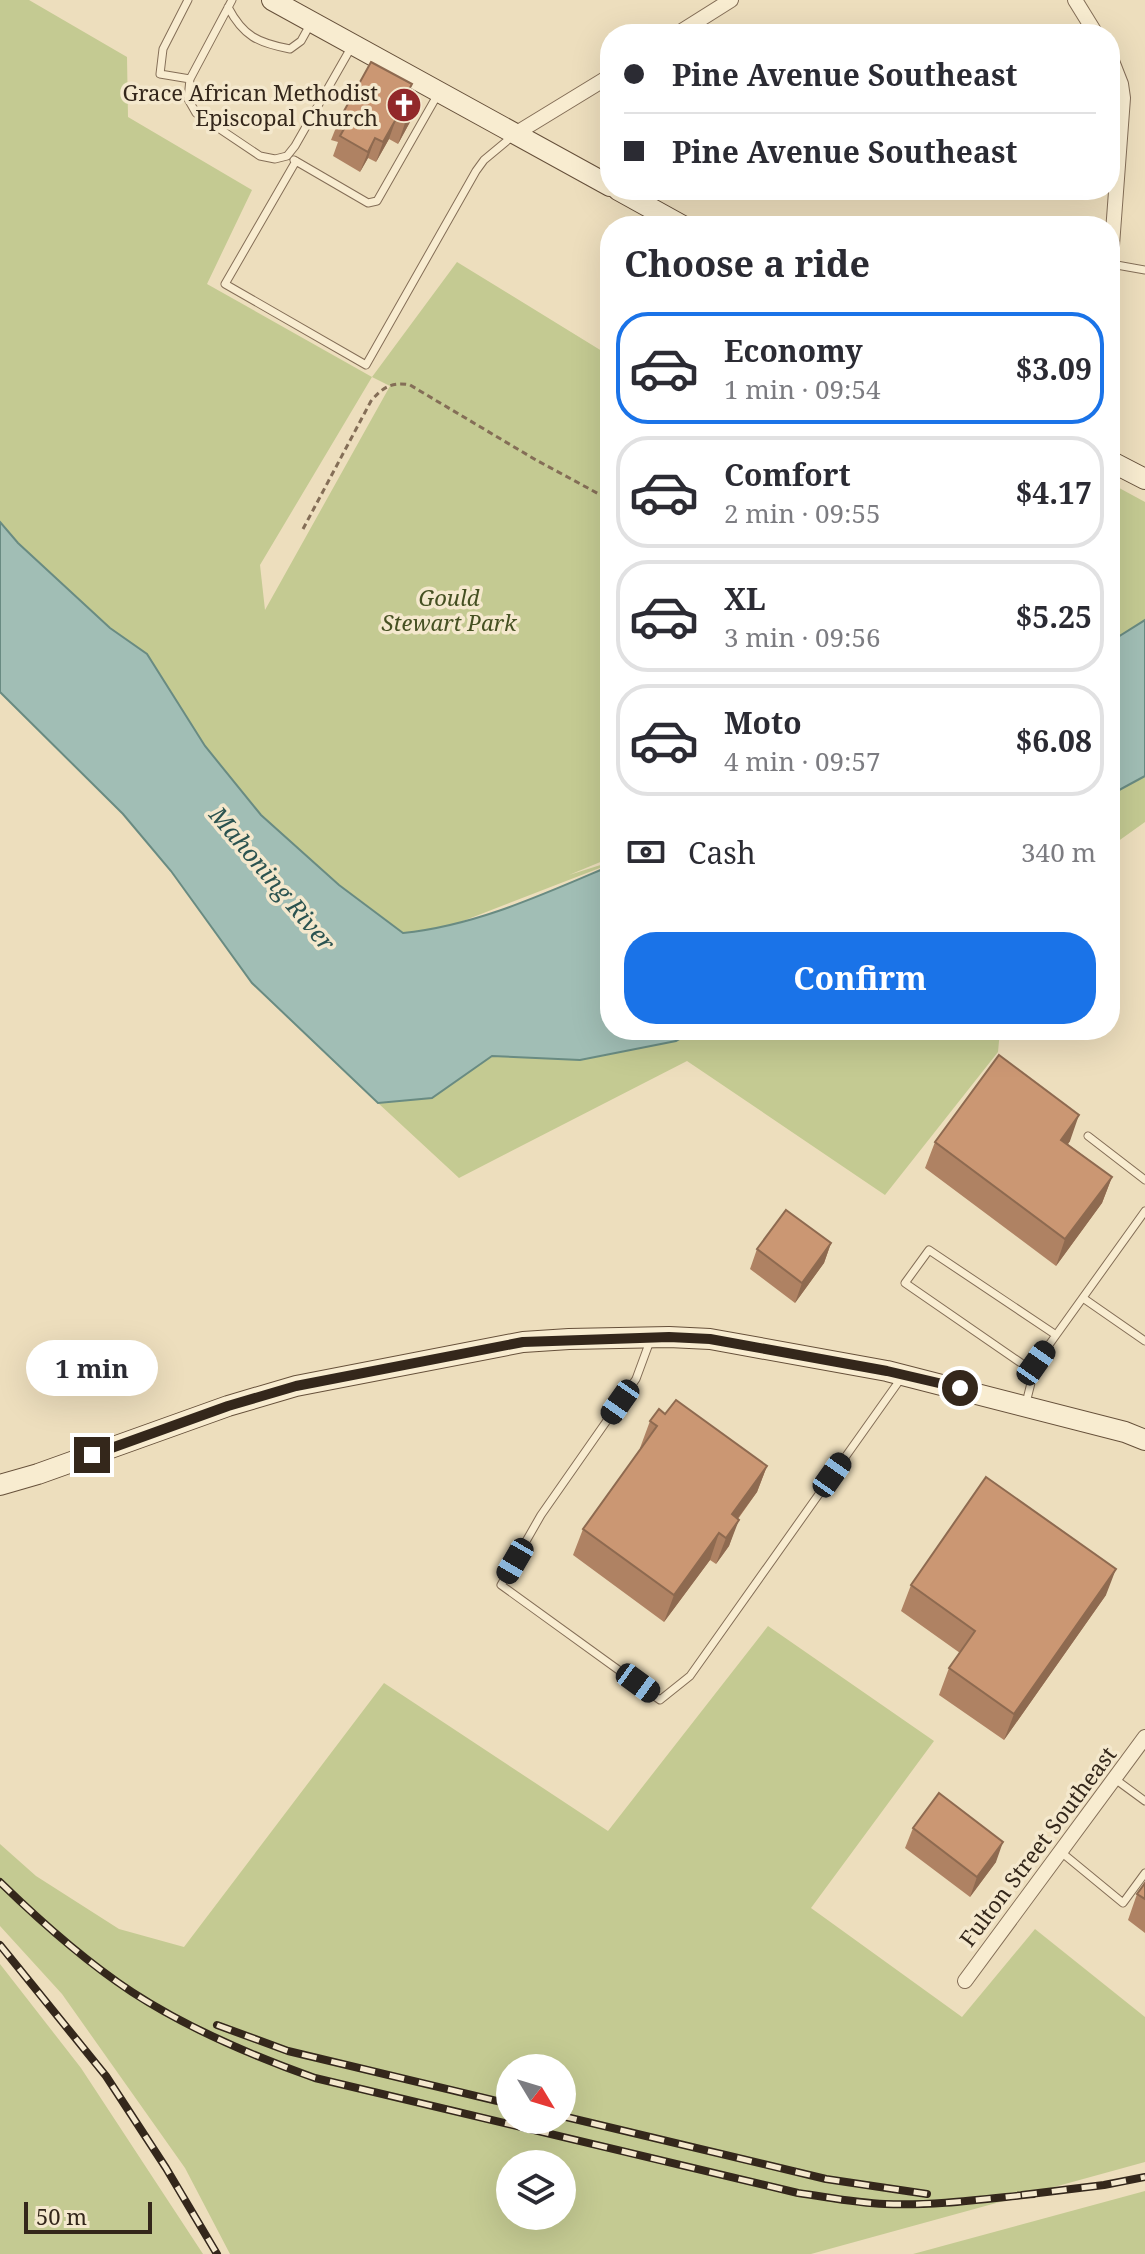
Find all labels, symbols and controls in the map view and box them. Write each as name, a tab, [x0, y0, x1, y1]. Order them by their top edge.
text: Pine Avenue Southeast	[672, 54, 1017, 95]
place label: Grace African Methodist Episcopal Church	[122, 77, 378, 132]
church icon: Grace African Methodist Episcopal Church	[385, 86, 423, 124]
text: Pine Avenue Southeast	[672, 131, 1017, 172]
text: Choose a ride	[624, 239, 870, 288]
text: Economy	[724, 330, 863, 371]
icon: car	[628, 332, 700, 404]
text: $3.09	[1015, 348, 1092, 389]
text: 1 min · 09:54	[724, 371, 881, 407]
text: Comfort	[724, 454, 851, 495]
icon: car	[628, 456, 700, 528]
text: $4.17	[1015, 472, 1092, 513]
text: 2 min · 09:55	[724, 495, 881, 531]
text: XL	[724, 578, 766, 619]
icon: car	[628, 580, 700, 652]
park label: Gould Stewart Park	[382, 582, 518, 637]
text: $5.25	[1015, 596, 1092, 637]
text: 3 min · 09:56	[724, 619, 881, 655]
text: Moto	[724, 702, 802, 743]
icon: car	[628, 704, 700, 776]
text: $6.08	[1015, 720, 1092, 761]
text: 4 min · 09:57	[724, 743, 881, 779]
water label: Mahoning River	[202, 798, 344, 958]
icon: cash	[624, 830, 668, 874]
text: Cash	[688, 832, 756, 873]
text: 340 m	[1021, 834, 1096, 870]
button: Confirm	[624, 932, 1096, 1024]
car	[1012, 1336, 1060, 1390]
callout: 1 min	[26, 1339, 158, 1395]
text: 1 min	[55, 1350, 129, 1386]
route start	[942, 1370, 978, 1406]
car	[596, 1375, 644, 1429]
route end	[74, 1437, 110, 1473]
car	[808, 1448, 856, 1502]
car	[493, 1534, 537, 1588]
car	[612, 1659, 664, 1707]
street label: Fulton Street Southeast	[952, 1740, 1122, 1952]
north arrow	[496, 2054, 576, 2134]
map controls	[496, 2054, 576, 2230]
button: layers	[496, 2150, 576, 2230]
scale bar	[24, 2198, 152, 2234]
text: 50 m	[36, 2201, 87, 2231]

